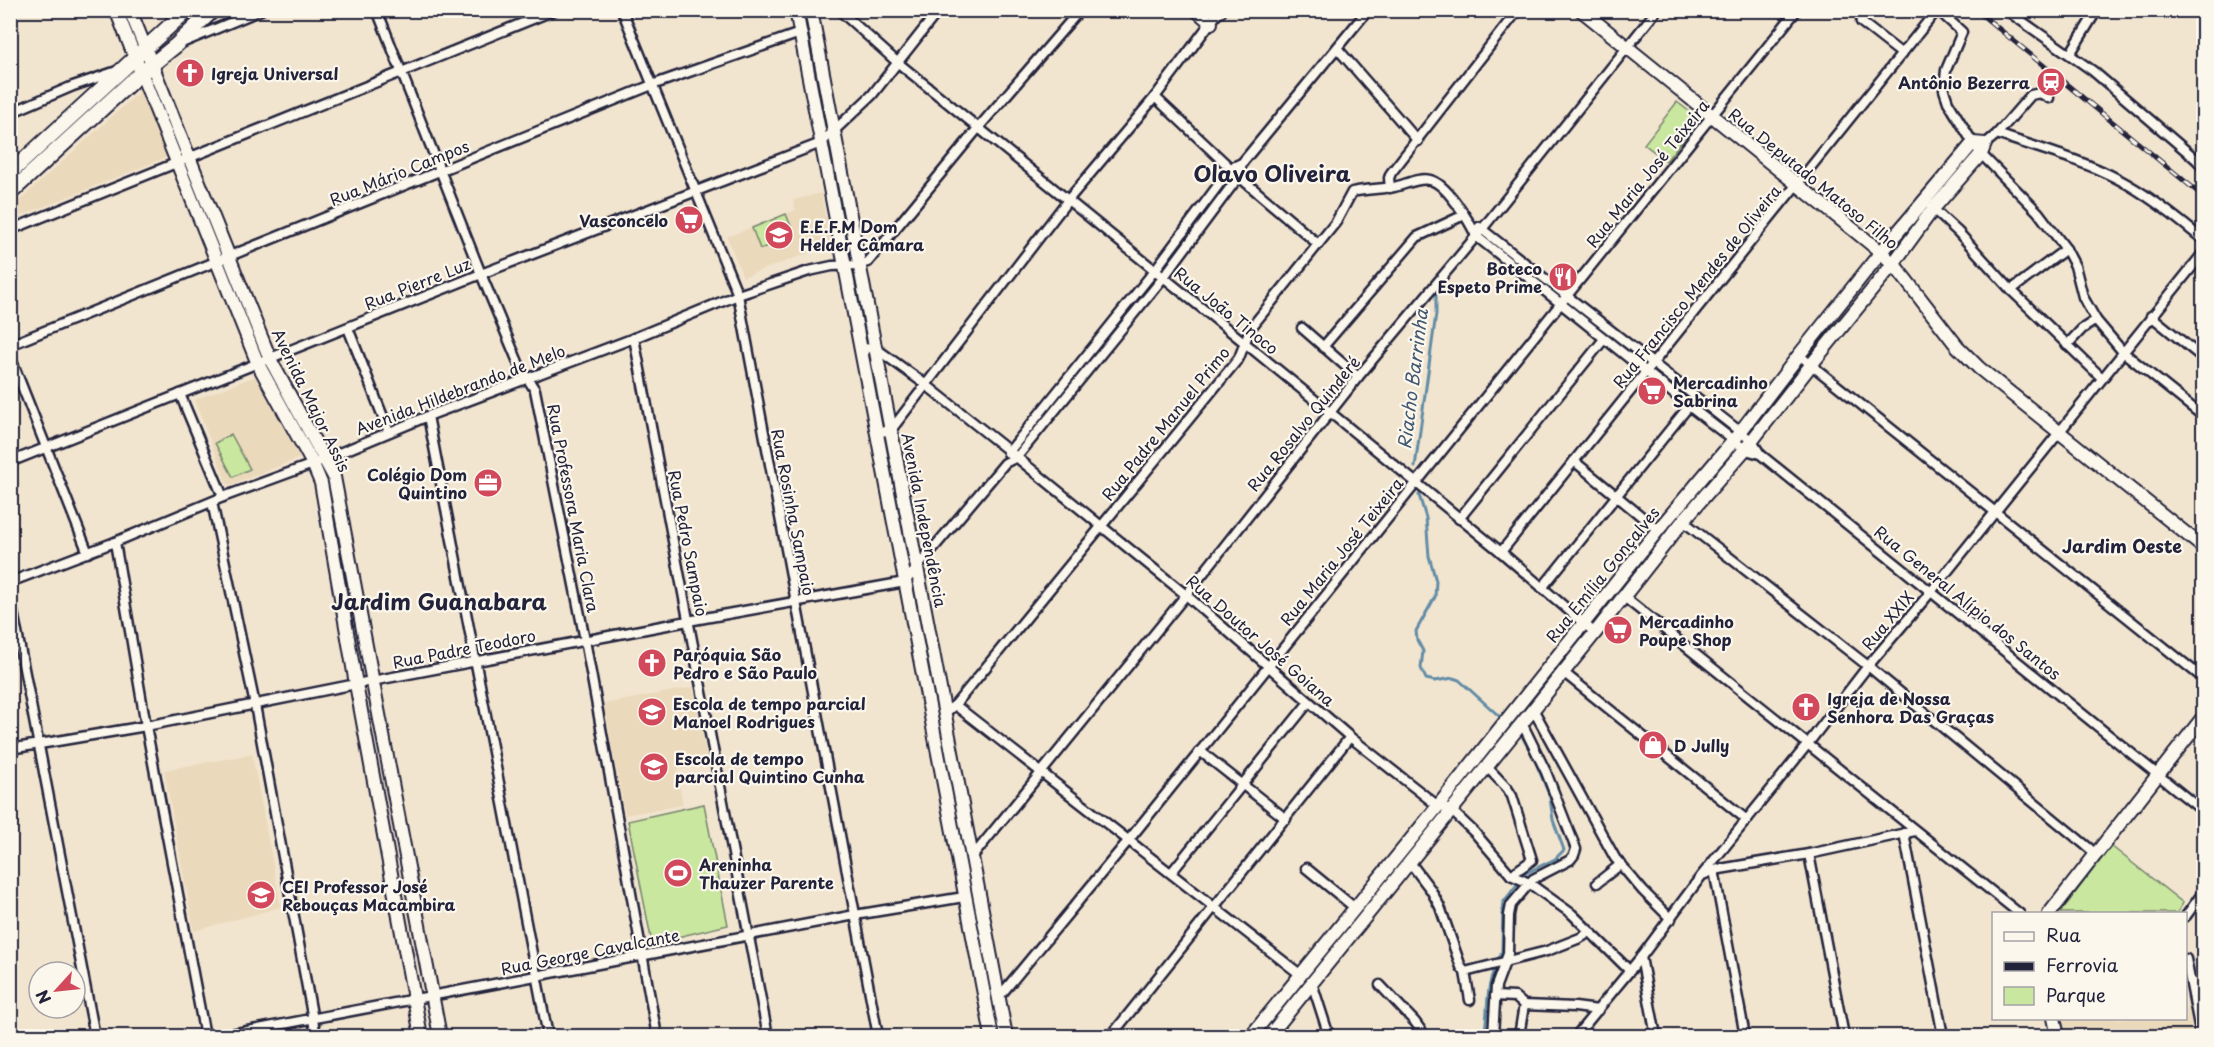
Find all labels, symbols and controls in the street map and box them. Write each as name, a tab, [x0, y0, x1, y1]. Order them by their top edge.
church icon: Igreja Universal	[174, 57, 206, 89]
place label: Igreja Universal	[211, 61, 339, 85]
station icon: Antônio Bezerra	[2035, 66, 2067, 98]
place label: Antônio Bezerra	[1898, 70, 2030, 94]
street label: Rua Maria José Teixeira	[1580, 94, 1714, 252]
street label: Rua Deputado Matoso Filho	[1724, 102, 1904, 254]
street label: Rua Mário Campos	[326, 133, 472, 211]
district label: Olavo Oliveira	[1193, 156, 1351, 189]
street label: Rua Francisco Mendes de Oliveira	[1606, 179, 1786, 393]
supermarket icon: Vasconcelo	[673, 204, 705, 236]
place label: Vasconcelo	[579, 208, 668, 232]
place label: E.E.F.M Dom Helder Câmara	[800, 214, 924, 256]
school or university icon: E.E.F.M Dom Helder Câmara	[763, 219, 795, 251]
street label: Rua Pierre Luz	[360, 251, 474, 315]
place label: Boteco Espeto Prime	[1438, 256, 1542, 298]
street label: Rua João Tinoco	[1170, 260, 1284, 360]
restaurant icon: Boteco Espeto Prime	[1547, 261, 1579, 293]
water label: Riacho Barrinha	[1390, 307, 1434, 451]
street label: Avenida Major Assis	[267, 324, 357, 476]
street label: Avenida Hildebrando de Melo	[352, 338, 568, 440]
street label: Rua Padre Manuel Primo	[1095, 341, 1235, 505]
street label: Rua Rosalvo Quinderé	[1241, 350, 1365, 496]
place label: Mercadinho Sabrina	[1673, 370, 1768, 412]
supermarket icon: Mercadinho Sabrina	[1636, 375, 1668, 407]
street label: Rua Professora Maria Clara	[542, 402, 606, 615]
street label: Rua Rosinha Sampaio	[766, 427, 822, 598]
street label: Avenida Independência	[896, 431, 954, 609]
place label: Colégio Dom Quintino	[367, 462, 467, 504]
office icon: Colégio Dom Quintino	[472, 467, 504, 499]
street label: Rua Pedro Sampaio	[663, 468, 715, 618]
street label: Rua Maria José Teixeira	[1274, 472, 1408, 630]
street label: Rua Emília Gonçalves	[1540, 501, 1664, 647]
street label: Rua General Alípio dos Santos	[1870, 519, 2066, 685]
district label: Jardim Oeste	[2062, 532, 2182, 559]
street label: Rua Doutor José Goiana	[1182, 569, 1341, 712]
district label: Jardim Guanabara	[331, 584, 548, 617]
street label: Rua XXIX	[1855, 585, 1919, 655]
place label: Mercadinho Poupe Shop	[1639, 609, 1734, 651]
supermarket icon: Mercadinho Poupe Shop	[1602, 614, 1634, 646]
street label: Rua Padre Teodoro	[390, 622, 538, 674]
place label: Paróquia São Pedro e São Paulo	[673, 642, 817, 684]
church icon: Paróquia São Pedro e São Paulo	[636, 647, 668, 679]
place label: Igreja de Nossa Senhora Das Graças	[1827, 686, 1994, 728]
place label: Escola de tempo parcial Manoel Rodrigues	[673, 691, 866, 733]
church icon: Igreja de Nossa Senhora Das Graças	[1790, 691, 1822, 723]
school or university icon: Escola de tempo parcial Manoel Rodrigues	[636, 696, 668, 728]
shop icon: D Jully	[1637, 729, 1669, 761]
place label: D Jully	[1674, 733, 1729, 757]
place label: Escola de tempo parcial Quintino Cunha	[675, 746, 865, 788]
school or university icon: Escola de tempo parcial Quintino Cunha	[638, 751, 670, 783]
place label: Areninha Thauzer Parente	[698, 852, 834, 894]
sports icon: Areninha Thauzer Parente	[662, 857, 694, 889]
place label: CEI Professor José Rebouças Macambira	[282, 874, 456, 916]
school or university icon: CEI Professor José Rebouças Macambira	[245, 879, 277, 911]
legend	[1992, 912, 2187, 1020]
text: Rua	[2046, 921, 2081, 948]
street label: Rua George Cavalcante	[499, 922, 682, 980]
text: Ferrovia	[2046, 951, 2119, 978]
north arrow	[27, 960, 87, 1020]
text: Parque	[2046, 981, 2106, 1008]
text: N	[29, 986, 56, 1008]

